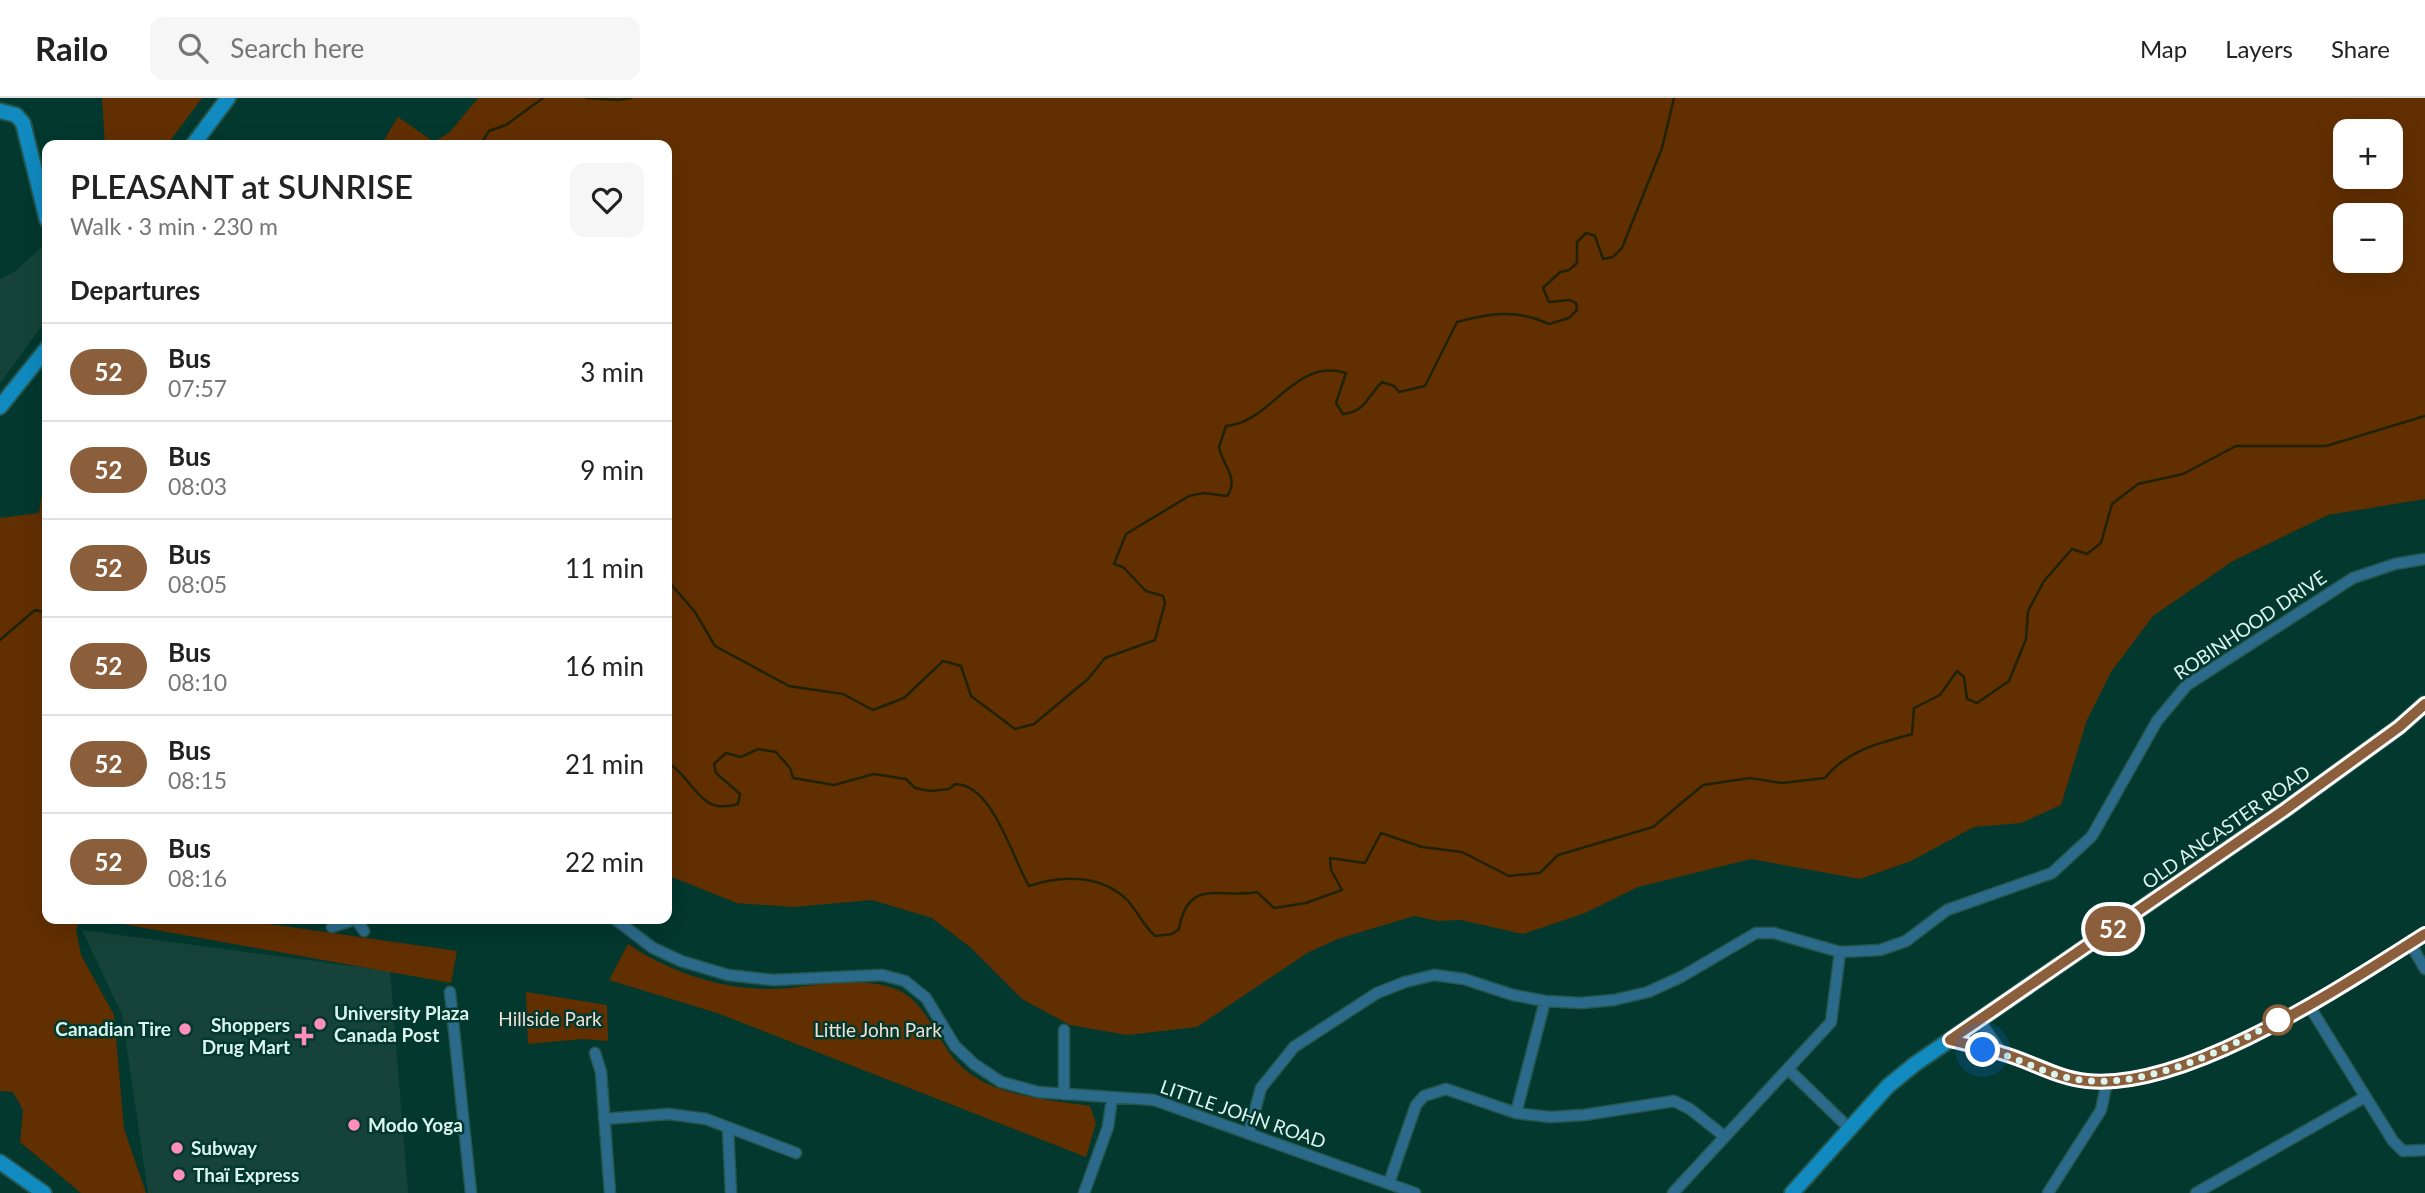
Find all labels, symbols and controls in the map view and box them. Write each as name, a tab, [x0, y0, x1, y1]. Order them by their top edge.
search box	[150, 17, 640, 80]
text: Railo	[35, 28, 108, 68]
icon: search	[174, 29, 212, 67]
text: Search here	[230, 32, 364, 64]
text: Map	[2140, 34, 2187, 63]
text: Layers	[2225, 34, 2293, 63]
text: Share	[2331, 34, 2390, 63]
map controls	[2333, 119, 2403, 273]
button: +	[2333, 119, 2403, 189]
button: heart	[570, 163, 644, 237]
text: PLEASANT at SUNRISE	[70, 166, 413, 206]
button: −	[2333, 203, 2403, 273]
text: Walk · 3 min · 230 m	[70, 212, 278, 240]
text: Departures	[70, 274, 200, 306]
text: Bus	[168, 342, 211, 374]
text: 3 min	[580, 356, 644, 388]
text: 52	[95, 357, 122, 386]
text: 07:57	[168, 374, 227, 402]
text: Bus	[168, 440, 211, 472]
text: 9 min	[580, 454, 644, 486]
text: 52	[95, 455, 122, 484]
text: 08:03	[168, 472, 227, 500]
text: Bus	[168, 538, 211, 570]
text: 11 min	[565, 552, 644, 584]
text: 52	[95, 553, 122, 582]
street label: ROBINHOOD DRIVE	[2169, 565, 2330, 684]
text: 08:05	[168, 570, 227, 598]
text: Bus	[168, 636, 211, 668]
text: 16 min	[565, 650, 644, 682]
text: 52	[95, 651, 122, 680]
text: 08:10	[168, 668, 227, 696]
text: Bus	[168, 734, 211, 766]
text: 21 min	[565, 748, 644, 780]
text: 52	[95, 749, 122, 778]
street label: OLD ANCASTER ROAD	[2137, 760, 2314, 893]
text: 08:15	[168, 766, 227, 794]
text: Bus	[168, 832, 211, 864]
text: 22 min	[565, 846, 644, 878]
text: 52	[95, 847, 122, 876]
text: 08:16	[168, 864, 227, 892]
line badge: 52	[2082, 906, 2144, 952]
text: 52	[2099, 914, 2127, 943]
place label: University Plaza Canada Post	[334, 1001, 469, 1046]
unlabelled marker	[2263, 1005, 2293, 1035]
park label: Hillside Park	[498, 1007, 602, 1030]
place label: Shoppers Drug Mart	[202, 1013, 290, 1058]
marker: University Plaza Canada Post	[312, 1016, 328, 1032]
place label: Canadian Tire	[55, 1017, 171, 1040]
park label: Little John Park	[814, 1018, 942, 1041]
marker: Canadian Tire	[177, 1021, 193, 1037]
marker: Shoppers Drug Mart	[296, 1028, 312, 1044]
your location	[1965, 1032, 2000, 1067]
street label: LITTLE JOHN ROAD	[1157, 1074, 1329, 1153]
place label: Modo Yoga	[368, 1113, 463, 1136]
marker: Modo Yoga	[346, 1117, 362, 1133]
place label: Subway	[191, 1136, 258, 1159]
marker: Subway	[169, 1140, 185, 1156]
place label: Thaï Express	[193, 1163, 299, 1186]
marker: Thaï Express	[171, 1167, 187, 1183]

